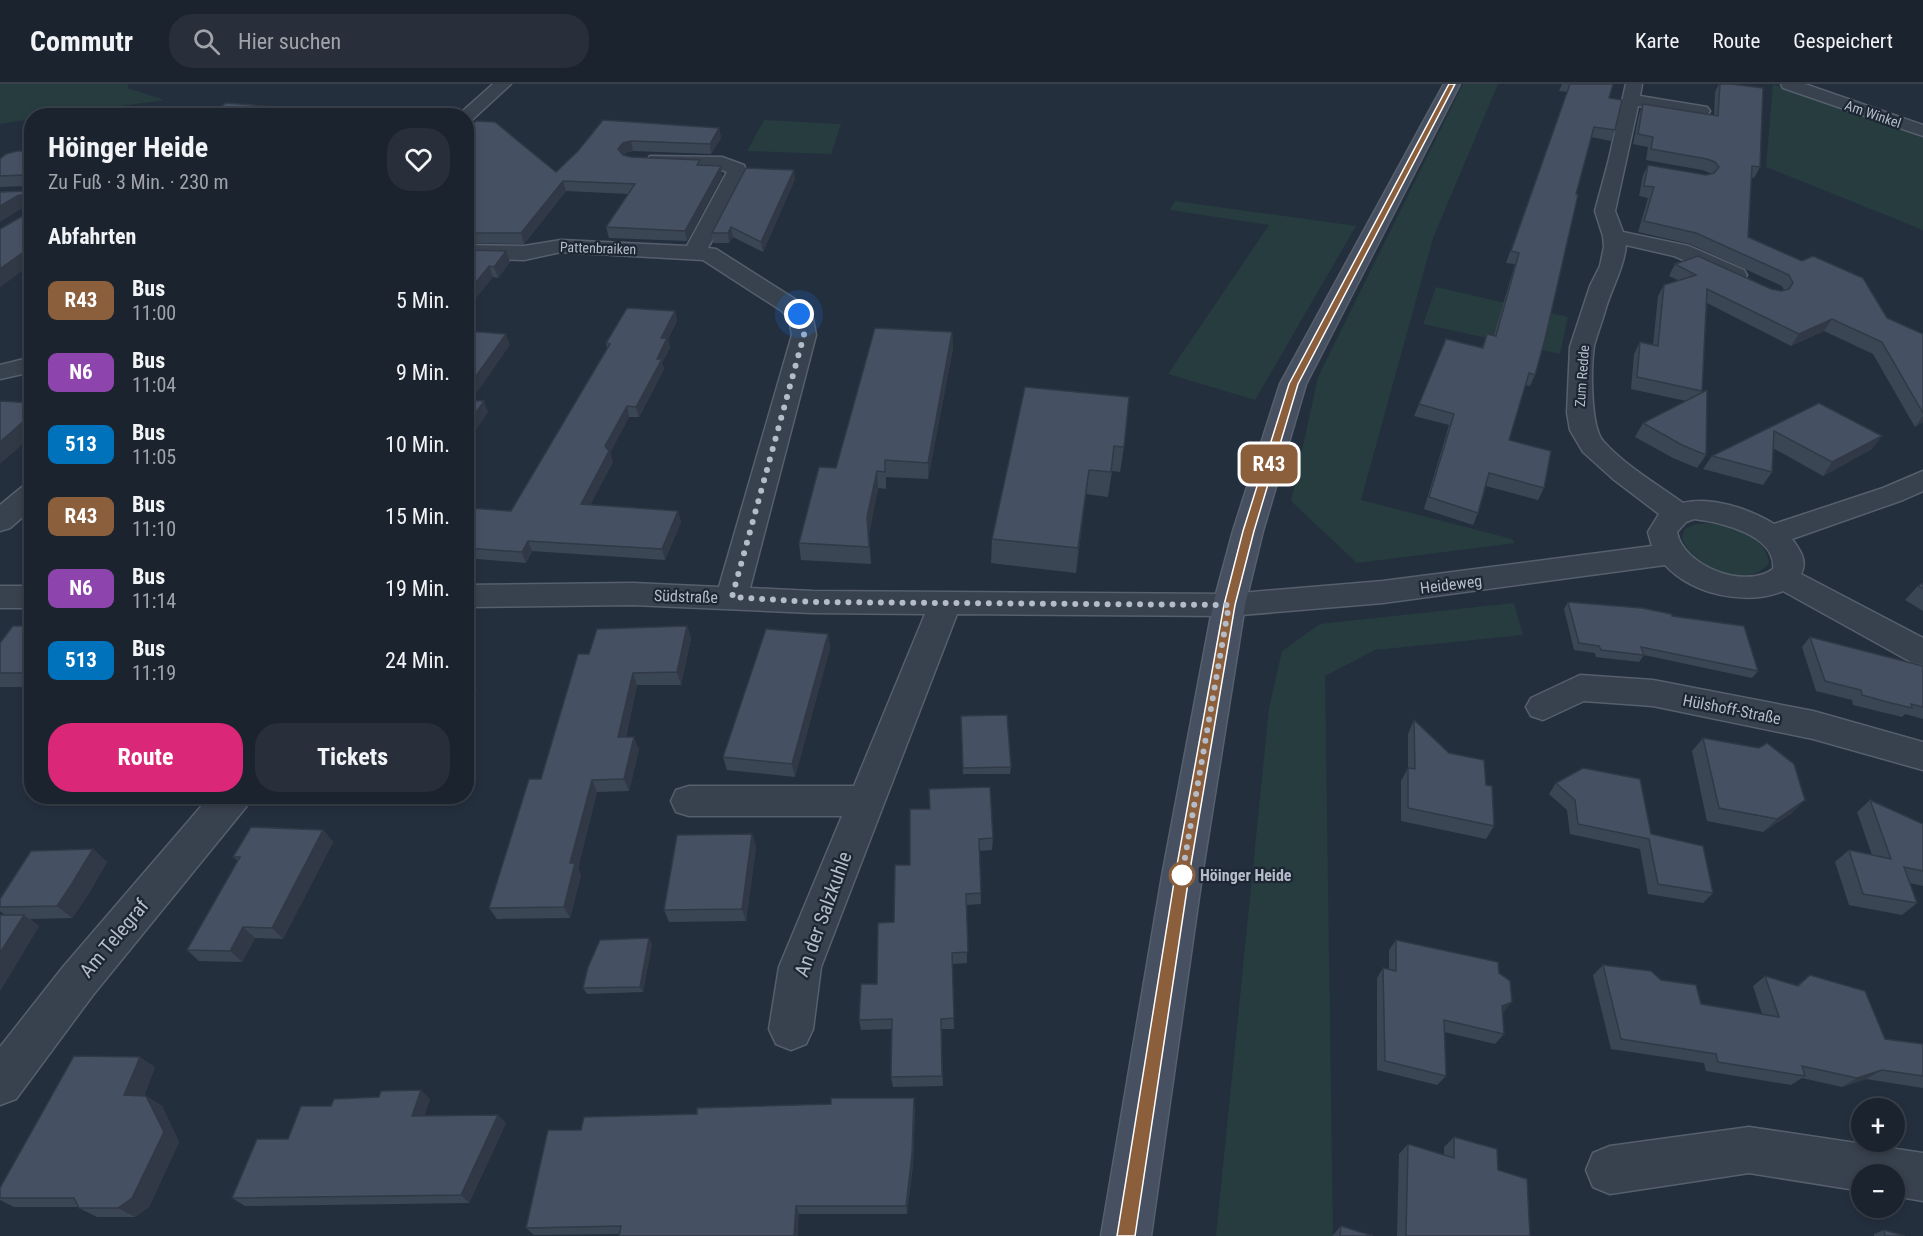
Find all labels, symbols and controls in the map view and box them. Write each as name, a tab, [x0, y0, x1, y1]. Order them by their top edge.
search box	[169, 14, 589, 68]
text: Commutr	[30, 25, 133, 58]
icon: search	[190, 25, 223, 58]
text: Hier suchen	[238, 29, 341, 54]
text: Karte	[1635, 29, 1679, 53]
text: Route	[1712, 29, 1760, 53]
text: Gespeichert	[1793, 29, 1893, 53]
street label: Am Winkel	[1843, 97, 1903, 131]
button: heart	[387, 128, 450, 191]
text: Höinger Heide	[48, 131, 208, 164]
text: Zu Fuß · 3 Min. · 230 m	[48, 170, 229, 194]
text: Abfahrten	[48, 224, 136, 249]
street label: Pattenbraiken	[560, 239, 636, 257]
text: Bus	[132, 276, 165, 301]
text: R43	[65, 288, 97, 312]
text: 5 Min.	[396, 288, 450, 313]
your location	[784, 299, 814, 329]
text: 11:00	[132, 301, 176, 325]
street label: Zum Redde	[1572, 344, 1592, 408]
text: Bus	[132, 348, 165, 373]
text: N6	[69, 360, 93, 384]
text: 9 Min.	[396, 360, 450, 385]
text: 11:04	[132, 373, 176, 397]
text: Bus	[132, 420, 165, 445]
text: 513	[65, 432, 97, 456]
text: 10 Min.	[385, 432, 450, 457]
line badge: R43	[1234, 444, 1304, 484]
text: 11:05	[132, 445, 176, 469]
text: R43	[1253, 452, 1285, 476]
text: Bus	[132, 492, 165, 517]
text: R43	[65, 504, 97, 528]
text: 15 Min.	[385, 504, 450, 529]
text: 11:10	[132, 517, 176, 541]
text: Bus	[132, 564, 165, 589]
street label: Heideweg	[1419, 571, 1483, 598]
text: N6	[69, 576, 93, 600]
text: 19 Min.	[385, 576, 450, 601]
street label: Südstraße	[654, 586, 718, 607]
text: 11:14	[132, 589, 176, 613]
text: Bus	[132, 636, 165, 661]
text: 513	[65, 648, 97, 672]
text: 24 Min.	[385, 648, 450, 673]
text: 11:19	[132, 661, 176, 685]
street label: Hülshoff-Straße	[1681, 691, 1783, 728]
button: Route	[48, 723, 243, 792]
button: Tickets	[255, 723, 450, 792]
street label: An der Salzkuhle	[789, 848, 857, 980]
marker: Höinger Heide	[1169, 862, 1195, 888]
place label: Höinger Heide	[1200, 866, 1292, 885]
street label: Am Telegraf	[74, 893, 154, 982]
map controls	[1851, 1098, 1905, 1218]
button: +	[1851, 1098, 1905, 1152]
button: −	[1851, 1164, 1905, 1218]

